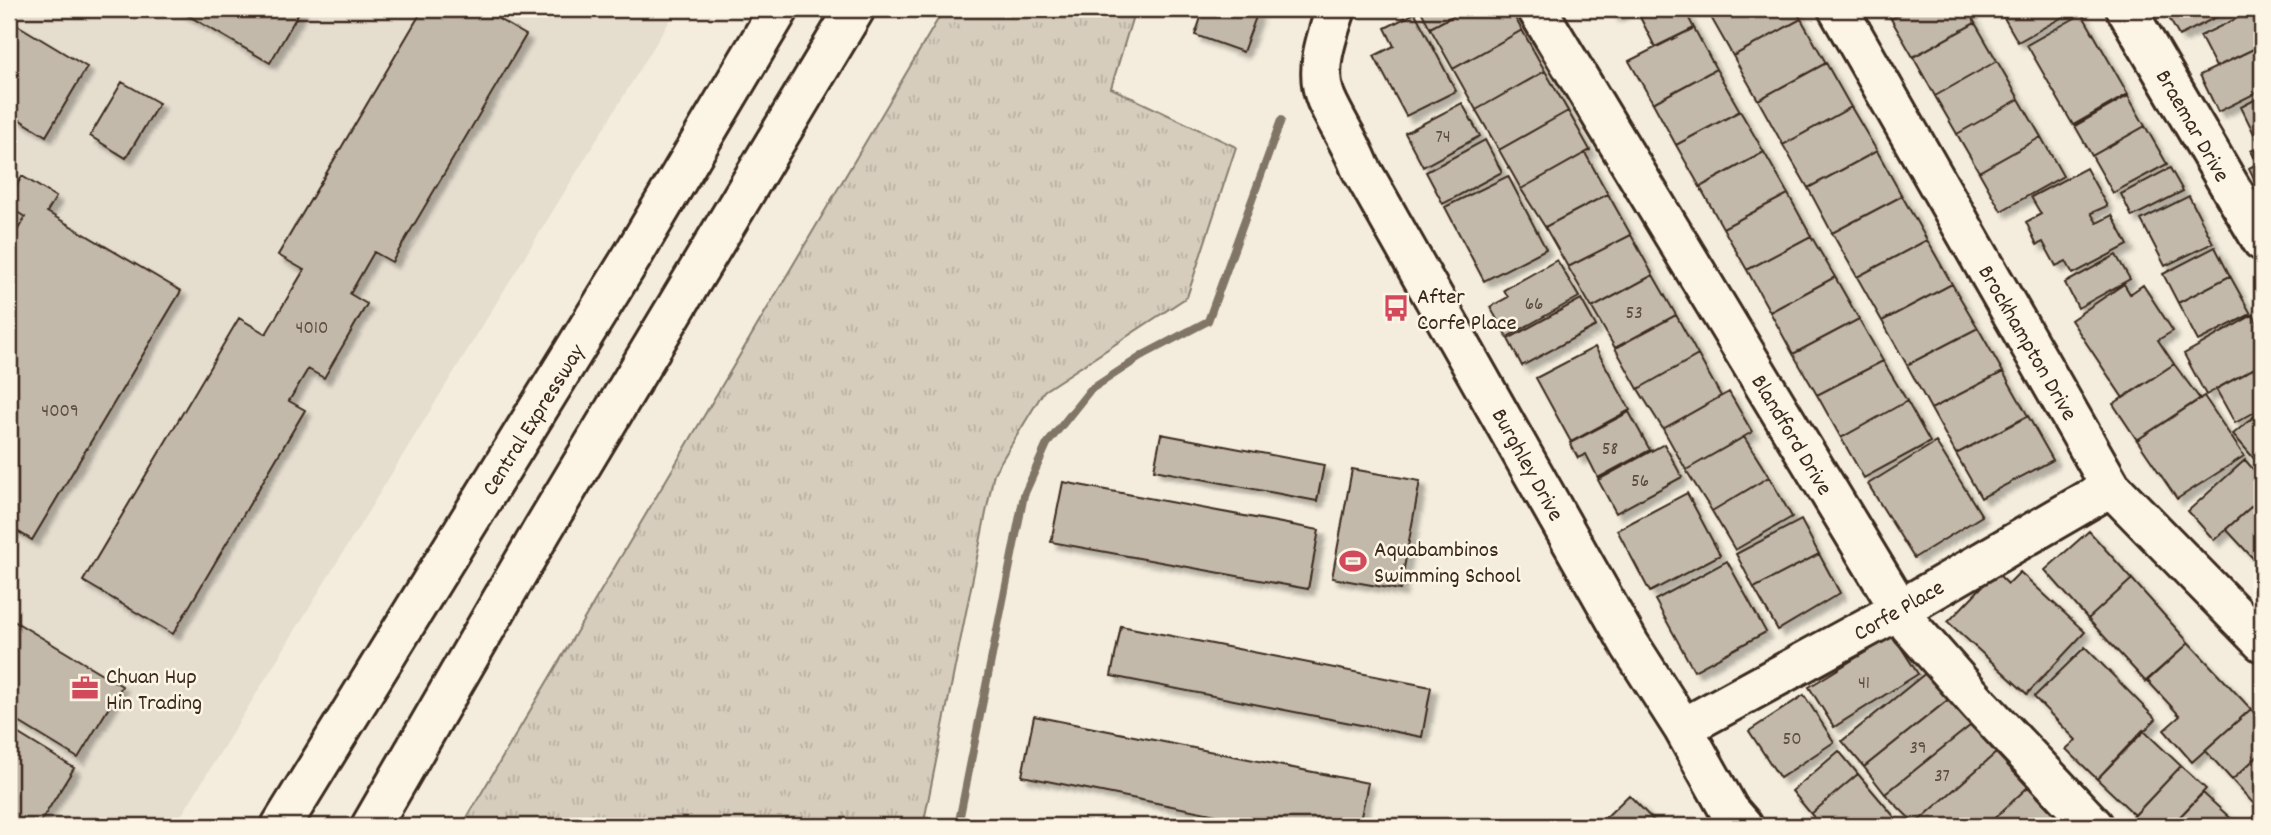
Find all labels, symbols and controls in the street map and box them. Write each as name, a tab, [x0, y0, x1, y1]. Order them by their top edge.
street label: Braemar Drive	[2145, 64, 2237, 189]
house number: 74	[1435, 125, 1451, 152]
street label: Brockhampton Drive	[1968, 260, 2084, 428]
place label: After Corfe Place	[1417, 282, 1517, 341]
house number: 66	[1525, 292, 1543, 319]
bus stop icon: After Corfe Place	[1381, 293, 1411, 323]
house number: 53	[1625, 301, 1643, 328]
house number: 4010	[296, 316, 328, 343]
street label: Central Expressway	[475, 338, 595, 503]
street label: Blandford Drive	[1741, 369, 1839, 503]
house number: 4009	[41, 399, 79, 426]
street label: Burghley Drive	[1481, 403, 1571, 528]
house number: 58	[1602, 437, 1618, 464]
house number: 56	[1631, 469, 1649, 496]
place label: Aquabambinos Swimming School	[1374, 535, 1521, 594]
sports icon: Aquabambinos Swimming School	[1338, 546, 1368, 576]
street label: Corfe Place	[1848, 573, 1951, 651]
place label: Chuan Hup Hin Trading	[106, 662, 202, 721]
house number: 41	[1858, 671, 1870, 698]
office icon: Chuan Hup Hin Trading	[70, 673, 100, 703]
house number: 50	[1782, 727, 1802, 754]
house number: 39	[1909, 736, 1927, 763]
house number: 37	[1934, 764, 1950, 791]

